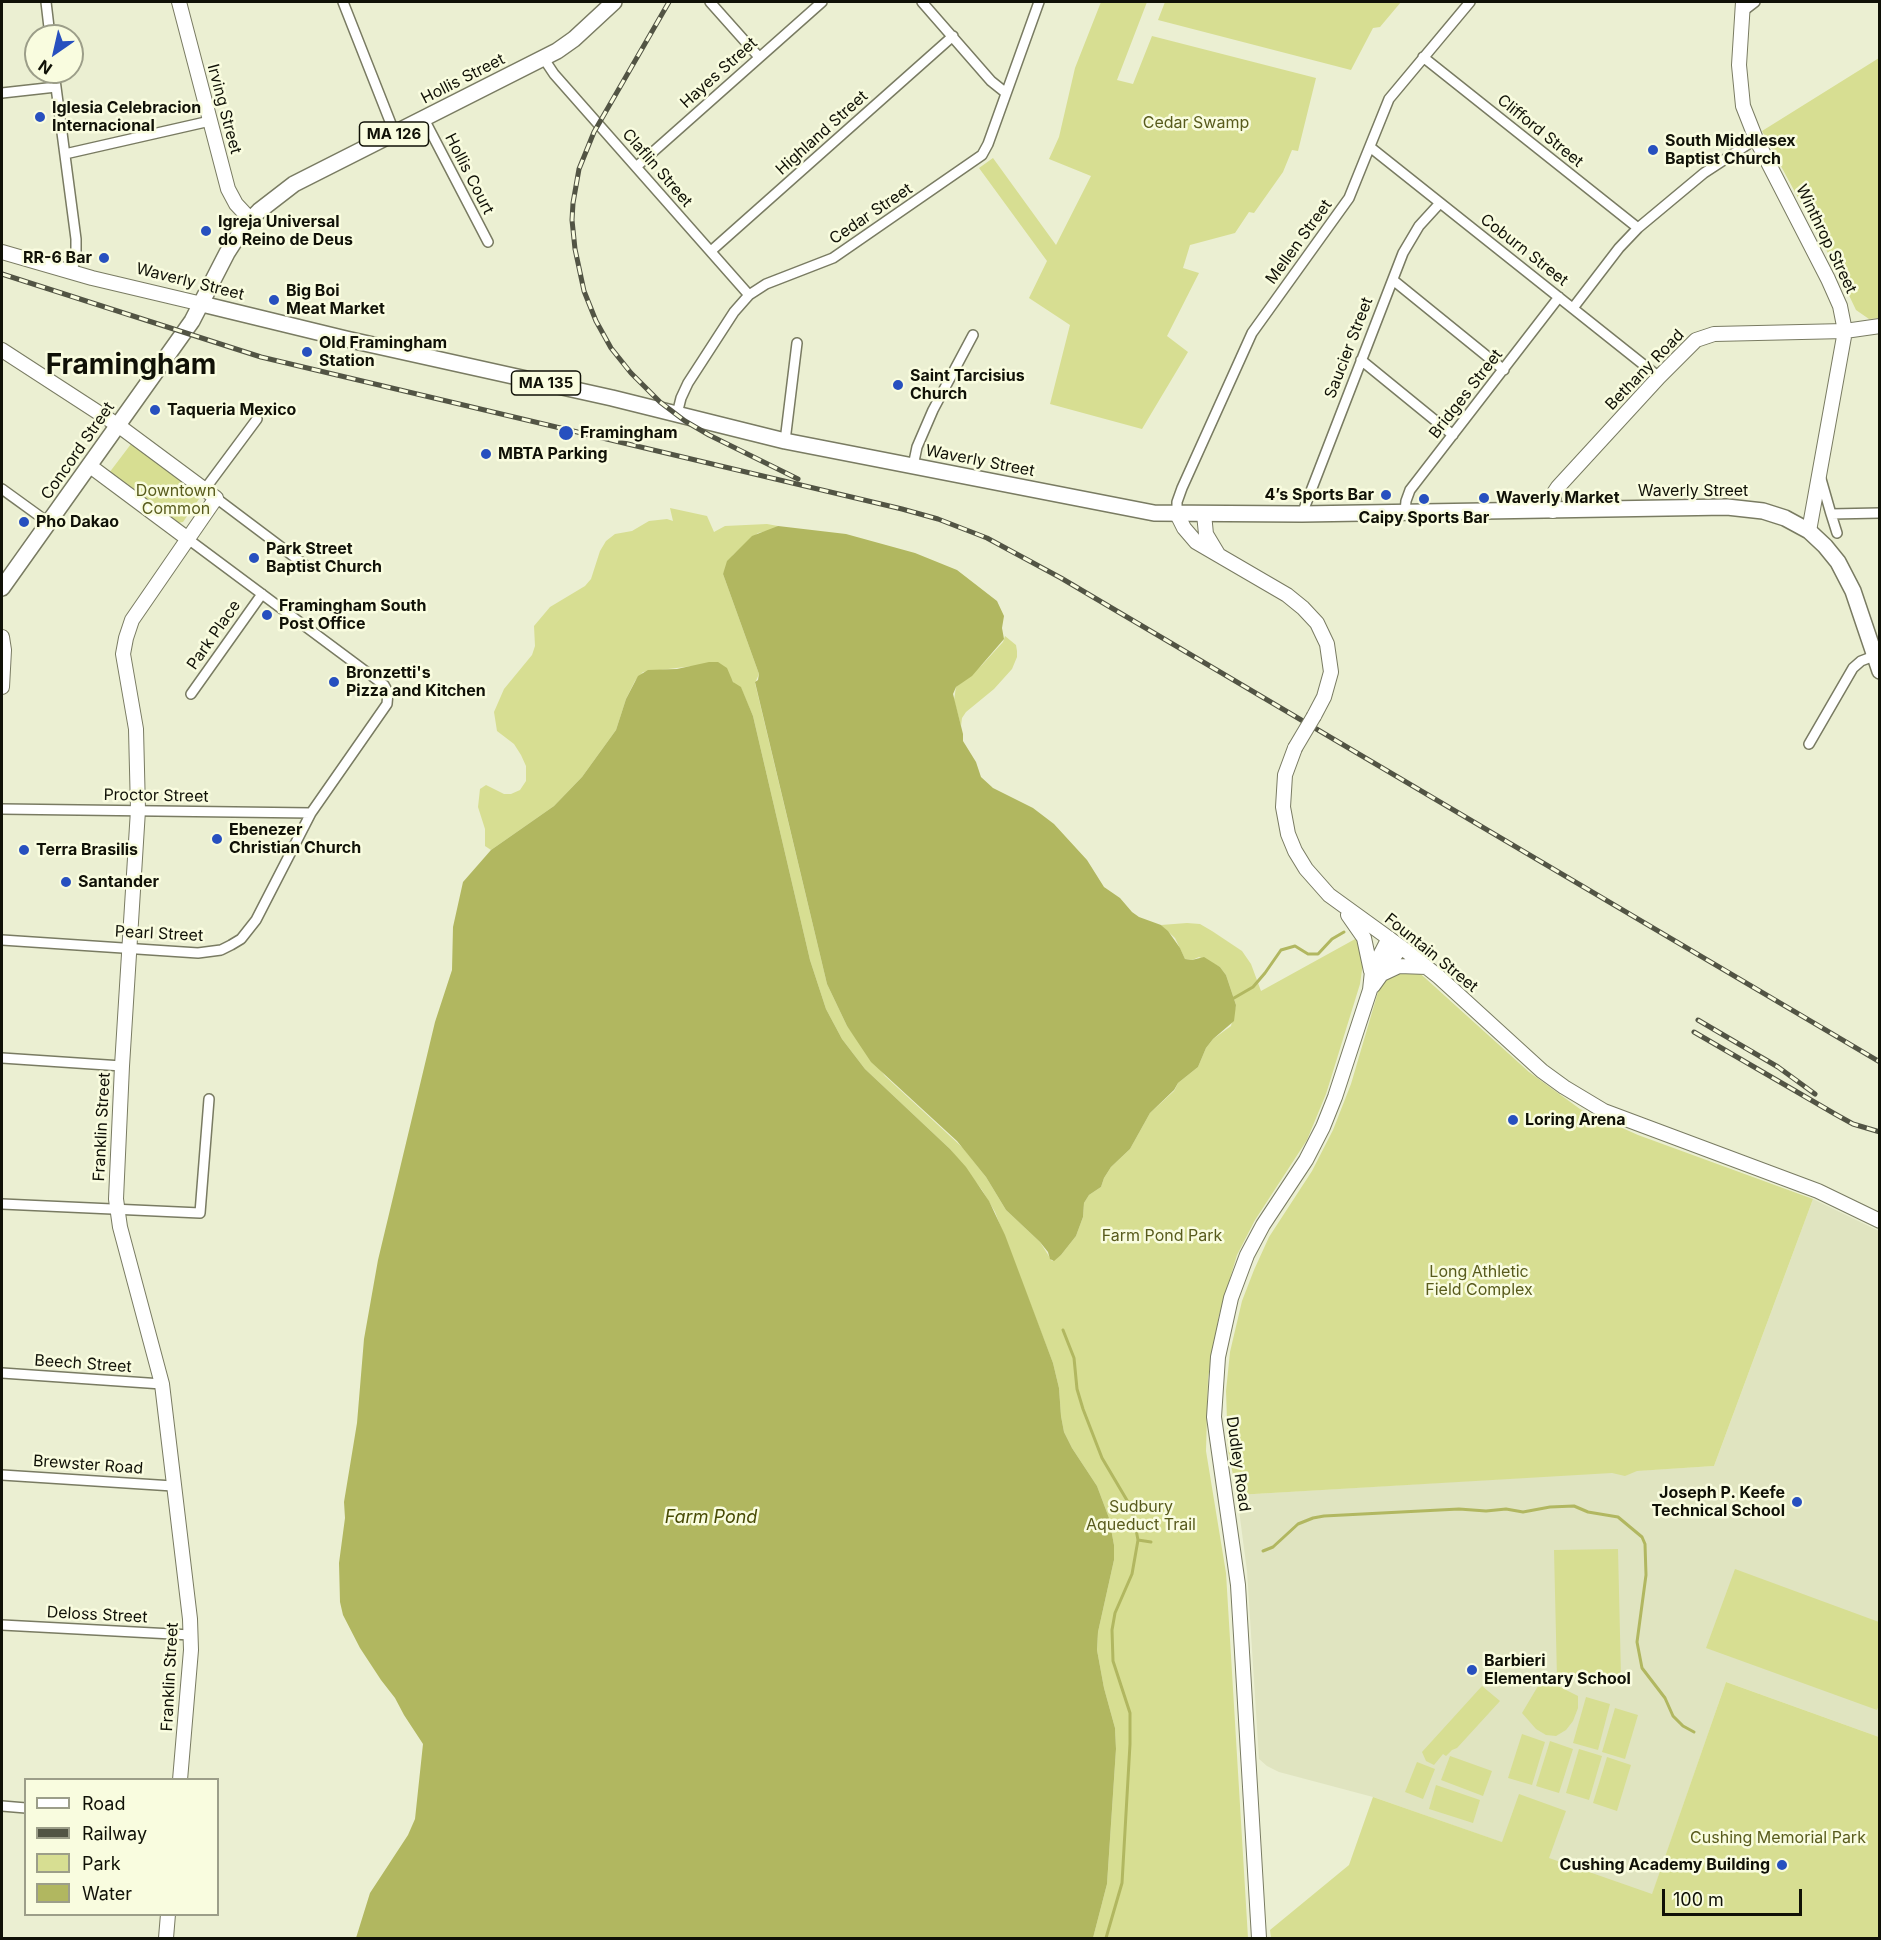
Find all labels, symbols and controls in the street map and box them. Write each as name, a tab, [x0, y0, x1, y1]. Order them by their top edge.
north arrow	[24, 24, 84, 84]
street label: Hayes Street	[677, 33, 761, 113]
street label: Hollis Street	[418, 50, 508, 108]
text: N	[34, 56, 56, 79]
street label: Irving Street	[203, 62, 245, 156]
street label: Highland Street	[772, 87, 872, 179]
street label: Clifford Street	[1493, 91, 1587, 171]
place label: Iglesia Celebracion Internacional	[52, 98, 201, 136]
marker: Iglesia Celebracion Internacional	[33, 110, 47, 124]
park label: Cedar Swamp	[1143, 113, 1249, 133]
road number: MA 126	[360, 122, 428, 146]
street label: Claflin Street	[618, 125, 696, 211]
street label: Hollis Court	[440, 130, 498, 218]
place label: South Middlesex Baptist Church	[1665, 131, 1796, 169]
marker: South Middlesex Baptist Church	[1646, 143, 1660, 157]
street label: Cedar Street	[826, 179, 916, 249]
street label: Winthrop Street	[1791, 181, 1861, 297]
street label: Mellen Street	[1262, 196, 1336, 288]
street label: Coburn Street	[1476, 210, 1572, 290]
place label: Igreja Universal do Reino de Deus	[218, 212, 353, 250]
marker: Igreja Universal do Reino de Deus	[199, 224, 213, 238]
place label: RR-6 Bar	[23, 248, 92, 268]
marker: RR-6 Bar	[97, 251, 111, 265]
street label: Waverly Street	[134, 259, 246, 305]
place label: Big Boi Meat Market	[286, 281, 385, 319]
marker: Big Boi Meat Market	[267, 293, 281, 307]
street label: Saucier Street	[1321, 295, 1377, 401]
street label: Bethany Road	[1602, 326, 1688, 414]
place label: Old Framingham Station	[319, 333, 447, 371]
marker: Old Framingham Station	[300, 345, 314, 359]
street label: Bridges Street	[1425, 346, 1507, 442]
district label: Framingham	[46, 349, 216, 383]
place label: Saint Tarcisius Church	[910, 366, 1025, 404]
road number: MA 135	[512, 371, 580, 395]
marker: Saint Tarcisius Church	[891, 378, 905, 392]
street label: Concord Street	[37, 399, 119, 503]
place label: Taqueria Mexico	[167, 400, 296, 420]
marker: Taqueria Mexico	[148, 403, 162, 417]
place label: Framingham	[580, 423, 678, 443]
marker: Framingham	[557, 424, 575, 442]
street label: Waverly Street	[924, 441, 1036, 481]
place label: MBTA Parking	[498, 444, 607, 464]
marker: MBTA Parking	[479, 447, 493, 461]
park label: Downtown Common	[136, 481, 216, 519]
street label: Waverly Street	[1638, 481, 1748, 501]
place label: 4’s Sports Bar	[1264, 485, 1374, 505]
marker: 4’s Sports Bar	[1379, 488, 1393, 502]
place label: Waverly Market	[1496, 488, 1619, 508]
marker: Waverly Market	[1477, 491, 1491, 505]
marker: Caipy Sports Bar	[1417, 492, 1431, 506]
place label: Caipy Sports Bar	[1359, 508, 1489, 528]
place label: Pho Dakao	[36, 512, 119, 532]
marker: Pho Dakao	[17, 515, 31, 529]
place label: Park Street Baptist Church	[266, 539, 382, 577]
marker: Park Street Baptist Church	[247, 551, 261, 565]
place label: Framingham South Post Office	[279, 596, 426, 634]
street label: Park Place	[183, 597, 245, 673]
marker: Framingham South Post Office	[260, 608, 274, 622]
place label: Bronzetti's Pizza and Kitchen	[346, 663, 486, 701]
marker: Bronzetti's Pizza and Kitchen	[327, 675, 341, 689]
street label: Proctor Street	[103, 785, 209, 807]
place label: Ebenezer Christian Church	[229, 820, 361, 858]
marker: Ebenezer Christian Church	[210, 832, 224, 846]
place label: Terra Brasilis	[36, 840, 138, 860]
marker: Terra Brasilis	[17, 843, 31, 857]
place label: Santander	[78, 872, 159, 892]
marker: Santander	[59, 875, 73, 889]
street label: Fountain Street	[1380, 909, 1482, 997]
street label: Pearl Street	[114, 922, 204, 946]
street label: Franklin Street	[90, 1072, 114, 1182]
place label: Loring Arena	[1525, 1110, 1626, 1130]
marker: Loring Arena	[1506, 1113, 1520, 1127]
park label: Farm Pond Park	[1102, 1226, 1222, 1246]
park label: Long Athletic Field Complex	[1425, 1262, 1533, 1300]
street label: Beech Street	[34, 1351, 132, 1377]
street label: Dudley Road	[1222, 1415, 1254, 1513]
street label: Brewster Road	[32, 1452, 144, 1478]
place label: Joseph P. Keefe Technical School	[1652, 1483, 1785, 1521]
marker: Joseph P. Keefe Technical School	[1790, 1495, 1804, 1509]
park label: Sudbury Aqueduct Trail	[1086, 1497, 1196, 1535]
water label: Farm Pond	[665, 1507, 757, 1529]
street label: Deloss Street	[46, 1603, 148, 1627]
street label: Franklin Street	[158, 1622, 182, 1732]
place label: Barbieri Elementary School	[1484, 1651, 1631, 1689]
marker: Barbieri Elementary School	[1465, 1663, 1479, 1677]
legend	[24, 1778, 219, 1916]
text: Road	[82, 1793, 125, 1814]
text: Railway	[82, 1823, 147, 1844]
park label: Cushing Memorial Park	[1690, 1828, 1866, 1848]
text: Park	[82, 1853, 121, 1874]
place label: Cushing Academy Building	[1560, 1855, 1770, 1875]
marker: Cushing Academy Building	[1775, 1858, 1789, 1872]
scale bar	[1665, 1877, 1804, 1915]
text: Water	[82, 1883, 132, 1904]
text: 100 m	[1673, 1889, 1724, 1910]

